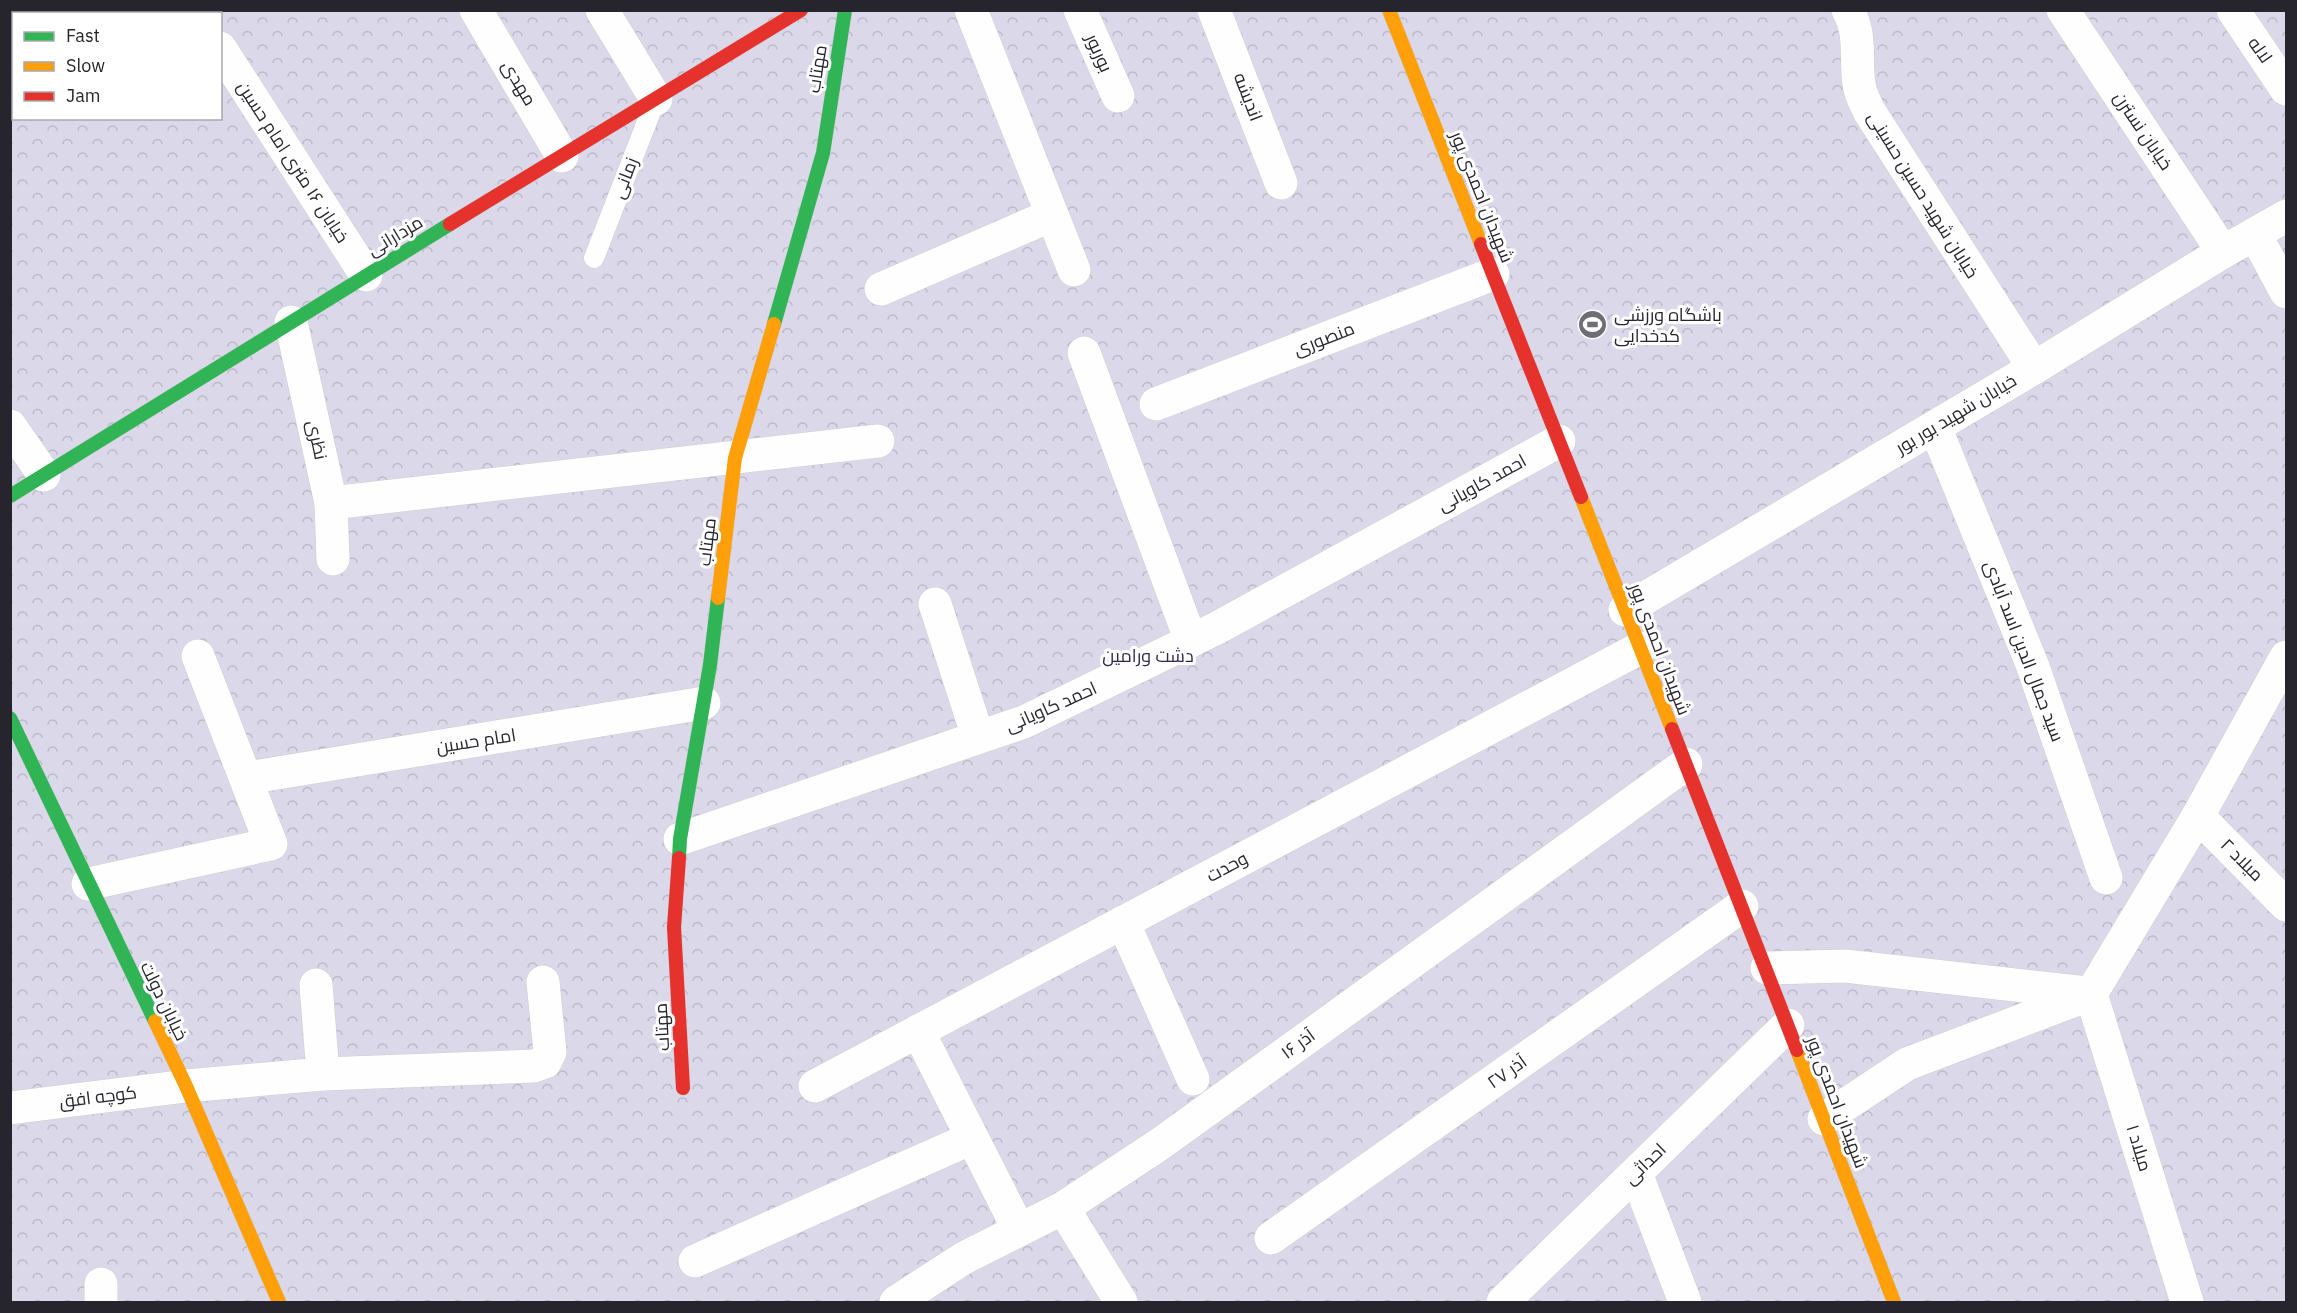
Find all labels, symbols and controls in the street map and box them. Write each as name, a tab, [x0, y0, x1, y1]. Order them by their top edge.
legend	[12, 12, 222, 120]
text: Fast	[66, 24, 100, 47]
street label: بوربور	[1080, 29, 1118, 76]
street label: لاله	[2243, 32, 2278, 67]
street label: مهتاب	[801, 43, 832, 95]
text: Slow	[66, 54, 105, 77]
street label: مهدی	[497, 56, 542, 110]
street label: اندیشه	[1229, 69, 1268, 124]
street label: خیابان ۱۶ متری امام حسین	[232, 76, 354, 248]
text: Jam	[66, 84, 101, 107]
street label: خیابان نسترن	[2109, 87, 2178, 174]
street label: خیابان شهید حسین حسینی	[1863, 107, 1984, 282]
street label: شهیدان احمدی پور	[1444, 127, 1519, 266]
street label: زمانی	[606, 154, 643, 202]
street label: مزدارانی	[363, 210, 427, 261]
place label: باشگاه ورزشی کدخدایی	[1614, 303, 1722, 347]
sports icon: باشگاه ورزشی کدخدایی	[1577, 309, 1609, 341]
street label: منصوری	[1290, 316, 1358, 361]
street label: خیابان شهید بور بور	[1890, 368, 2020, 459]
street label: نظری	[302, 418, 333, 462]
street label: احمد کاویانی	[1433, 449, 1530, 516]
street label: مهتاب	[692, 517, 721, 567]
street label: سید جمال الدین اسد آبادی	[1979, 557, 2070, 745]
street label: شهیدان احمدی پور	[1623, 579, 1696, 719]
park label: دشت ورامین	[1102, 644, 1194, 667]
street label: احمد کاویانی	[1001, 676, 1100, 737]
street label: امام حسین	[434, 723, 518, 759]
street label: میلاد ۲	[2216, 833, 2269, 886]
street label: وحدت	[1202, 846, 1251, 887]
street label: خیابان دولت	[135, 957, 193, 1044]
street label: مهتاب	[649, 1002, 674, 1052]
street label: ۱۶ آذر	[1276, 1023, 1319, 1064]
street label: شهیدان احمدی پور	[1800, 1032, 1873, 1172]
street label: ۲۷ آذر	[1482, 1050, 1531, 1093]
street label: کوچه افق	[58, 1080, 138, 1114]
street label: میلاد ۱	[2122, 1122, 2157, 1174]
street label: احداثی	[1619, 1138, 1671, 1189]

